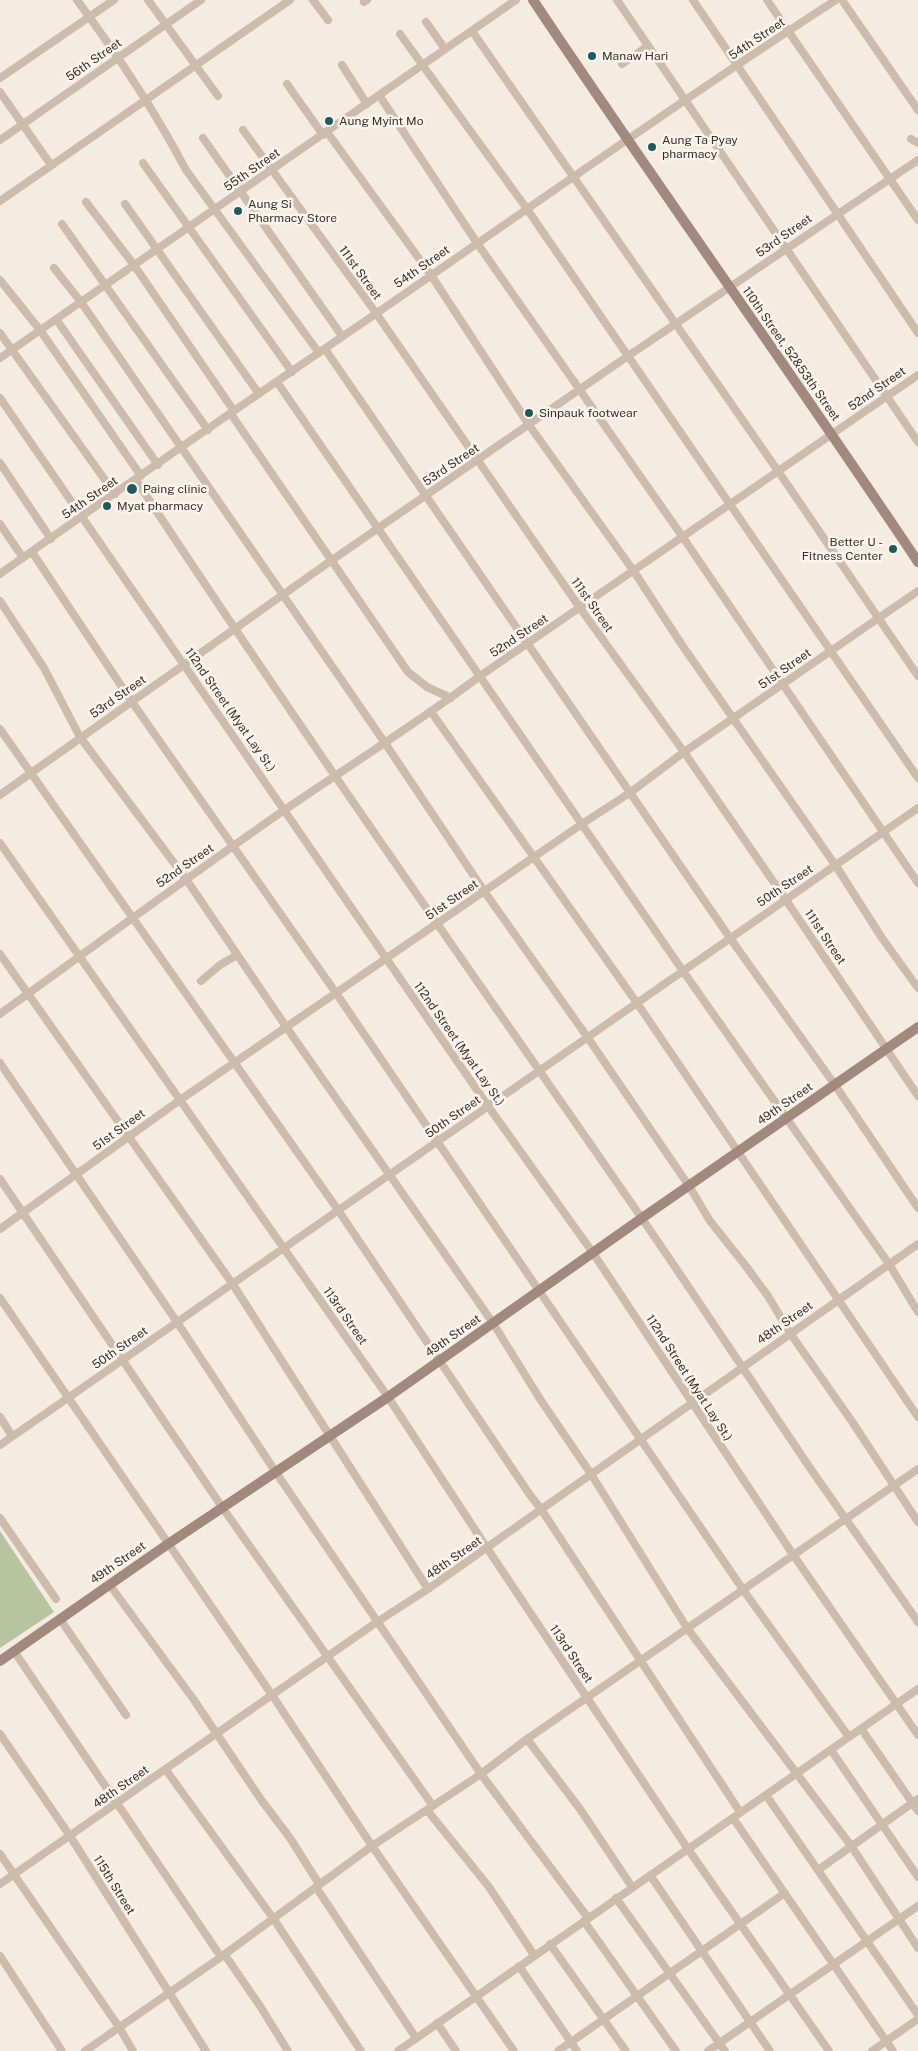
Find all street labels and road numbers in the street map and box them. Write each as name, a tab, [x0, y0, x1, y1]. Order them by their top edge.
street label: 54th Street	[726, 15, 788, 63]
street label: 56th Street	[63, 36, 125, 84]
street label: 55th Street	[221, 145, 283, 195]
street label: 53rd Street	[753, 211, 815, 261]
street label: 111st Street	[336, 243, 384, 303]
street label: 54th Street	[391, 243, 453, 291]
street label: 110th Street, 52&53th Street	[739, 284, 843, 424]
street label: 52nd Street	[845, 364, 909, 414]
street label: 53rd Street	[420, 441, 482, 489]
street label: 54th Street	[59, 474, 121, 522]
street label: 111st Street	[568, 575, 616, 635]
street label: 52nd Street	[487, 611, 551, 661]
street label: 112nd Street (Myat Lay St.)	[182, 645, 278, 775]
street label: 51st Street	[756, 646, 814, 692]
street label: 53rd Street	[87, 672, 149, 722]
street label: 52nd Street	[153, 841, 217, 891]
street label: 50th Street	[754, 862, 816, 910]
street label: 51st Street	[423, 877, 481, 923]
street label: 111st Street	[801, 907, 849, 967]
street label: 112nd Street (Myat Lay St.)	[411, 979, 507, 1109]
street label: 49th Street	[754, 1080, 816, 1128]
street label: 50th Street	[422, 1093, 484, 1141]
street label: 51st Street	[90, 1106, 148, 1154]
street label: 113rd Street	[320, 1284, 370, 1348]
street label: 48th Street	[754, 1298, 816, 1348]
street label: 49th Street	[422, 1312, 484, 1360]
street label: 112nd Street (Myat Lay St.)	[643, 1312, 735, 1444]
street label: 50th Street	[89, 1324, 151, 1372]
street label: 48th Street	[423, 1533, 485, 1583]
street label: 49th Street	[87, 1539, 149, 1587]
street label: 113rd Street	[546, 1622, 596, 1686]
street label: 48th Street	[90, 1762, 152, 1812]
street label: 115th Street	[90, 1853, 138, 1917]

